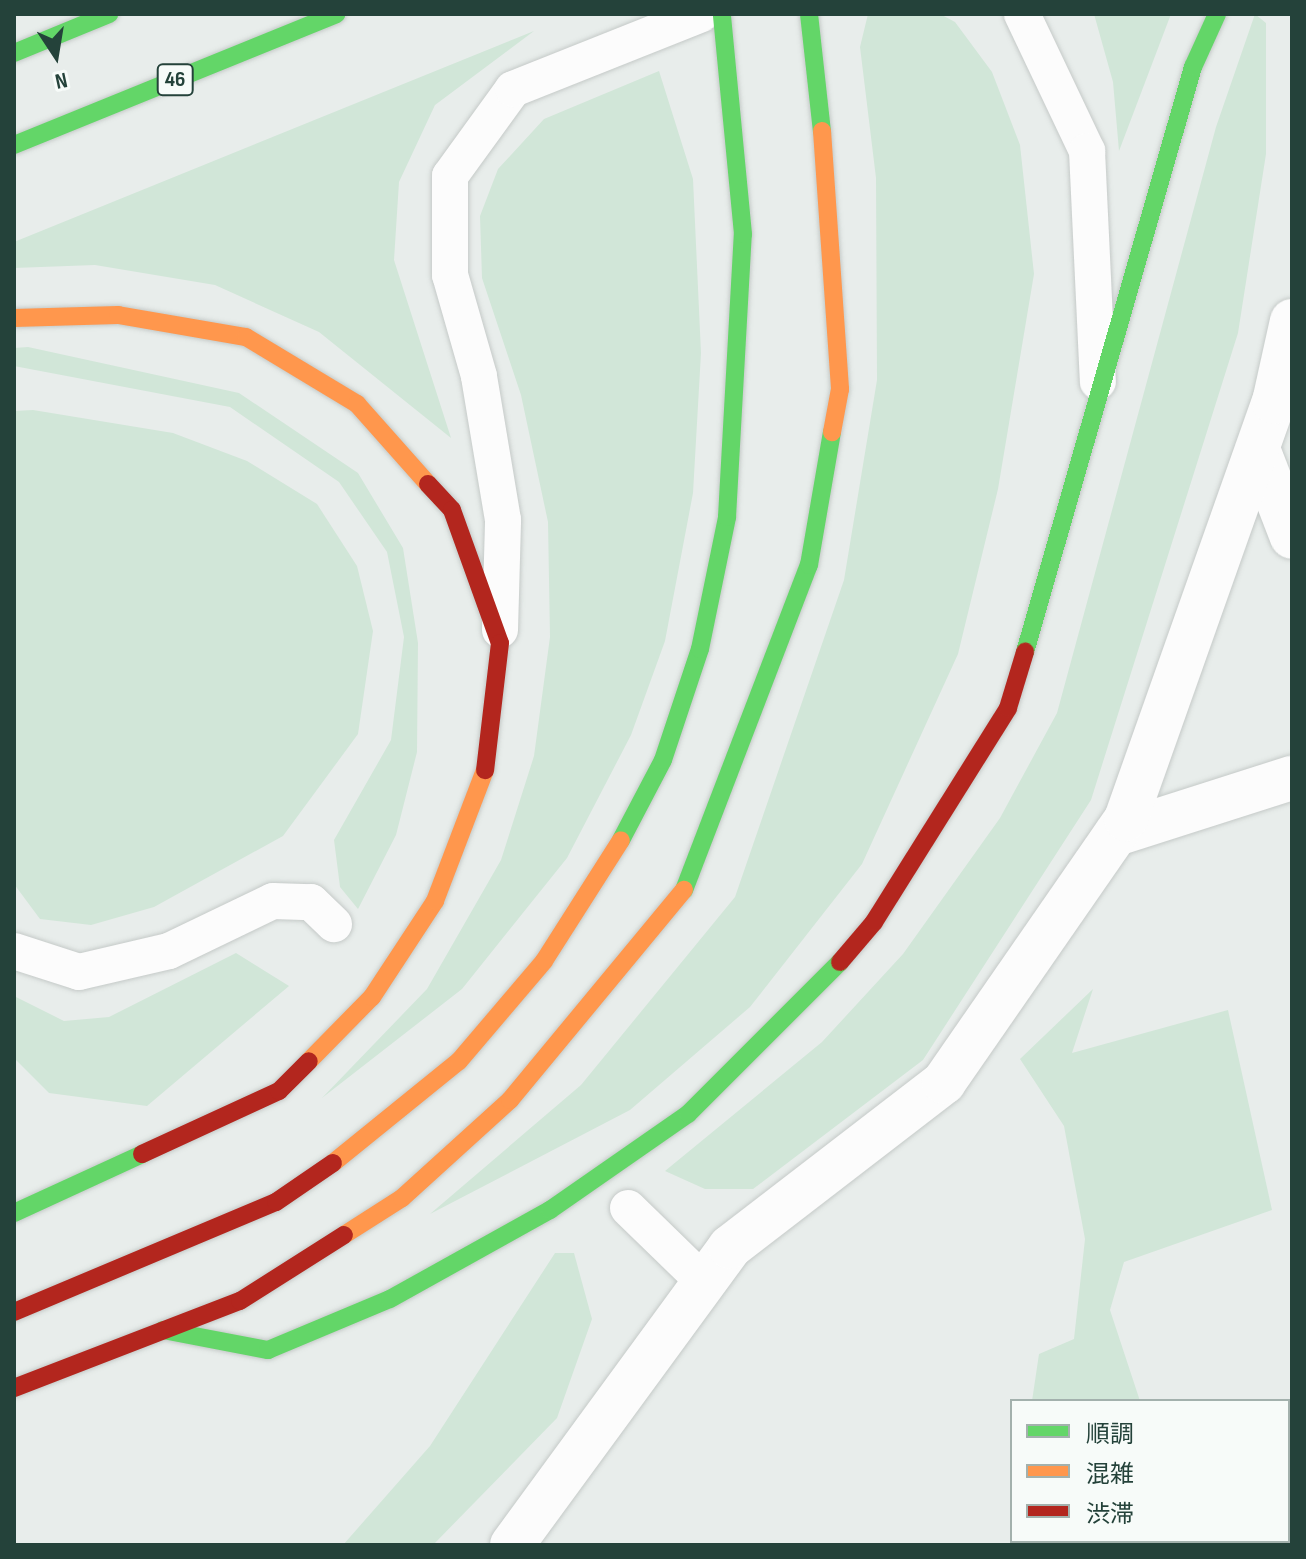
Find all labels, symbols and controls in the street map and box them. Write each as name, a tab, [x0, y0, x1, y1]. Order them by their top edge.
north arrow	[16, 16, 96, 96]
road number: 46	[155, 62, 195, 98]
text: N	[53, 66, 70, 94]
legend	[1010, 1399, 1290, 1543]
text: 順調	[1086, 1420, 1134, 1449]
text: 混雑	[1086, 1460, 1134, 1489]
text: 渋滞	[1086, 1500, 1134, 1529]

